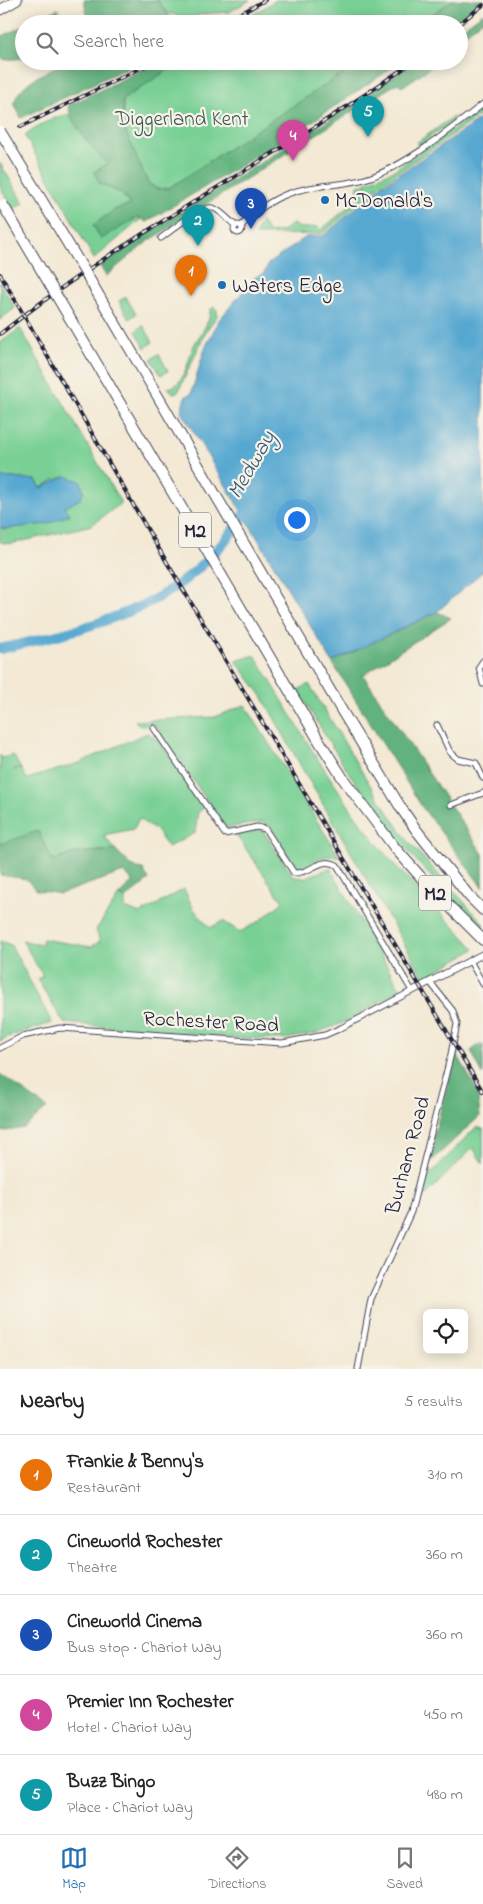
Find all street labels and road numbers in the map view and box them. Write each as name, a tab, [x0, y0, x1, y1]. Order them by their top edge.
road number: M2	[179, 512, 211, 548]
road number: M2	[419, 876, 451, 910]
street label: Rochester Road	[142, 1004, 280, 1042]
street label: Burham Road	[379, 1093, 439, 1219]

